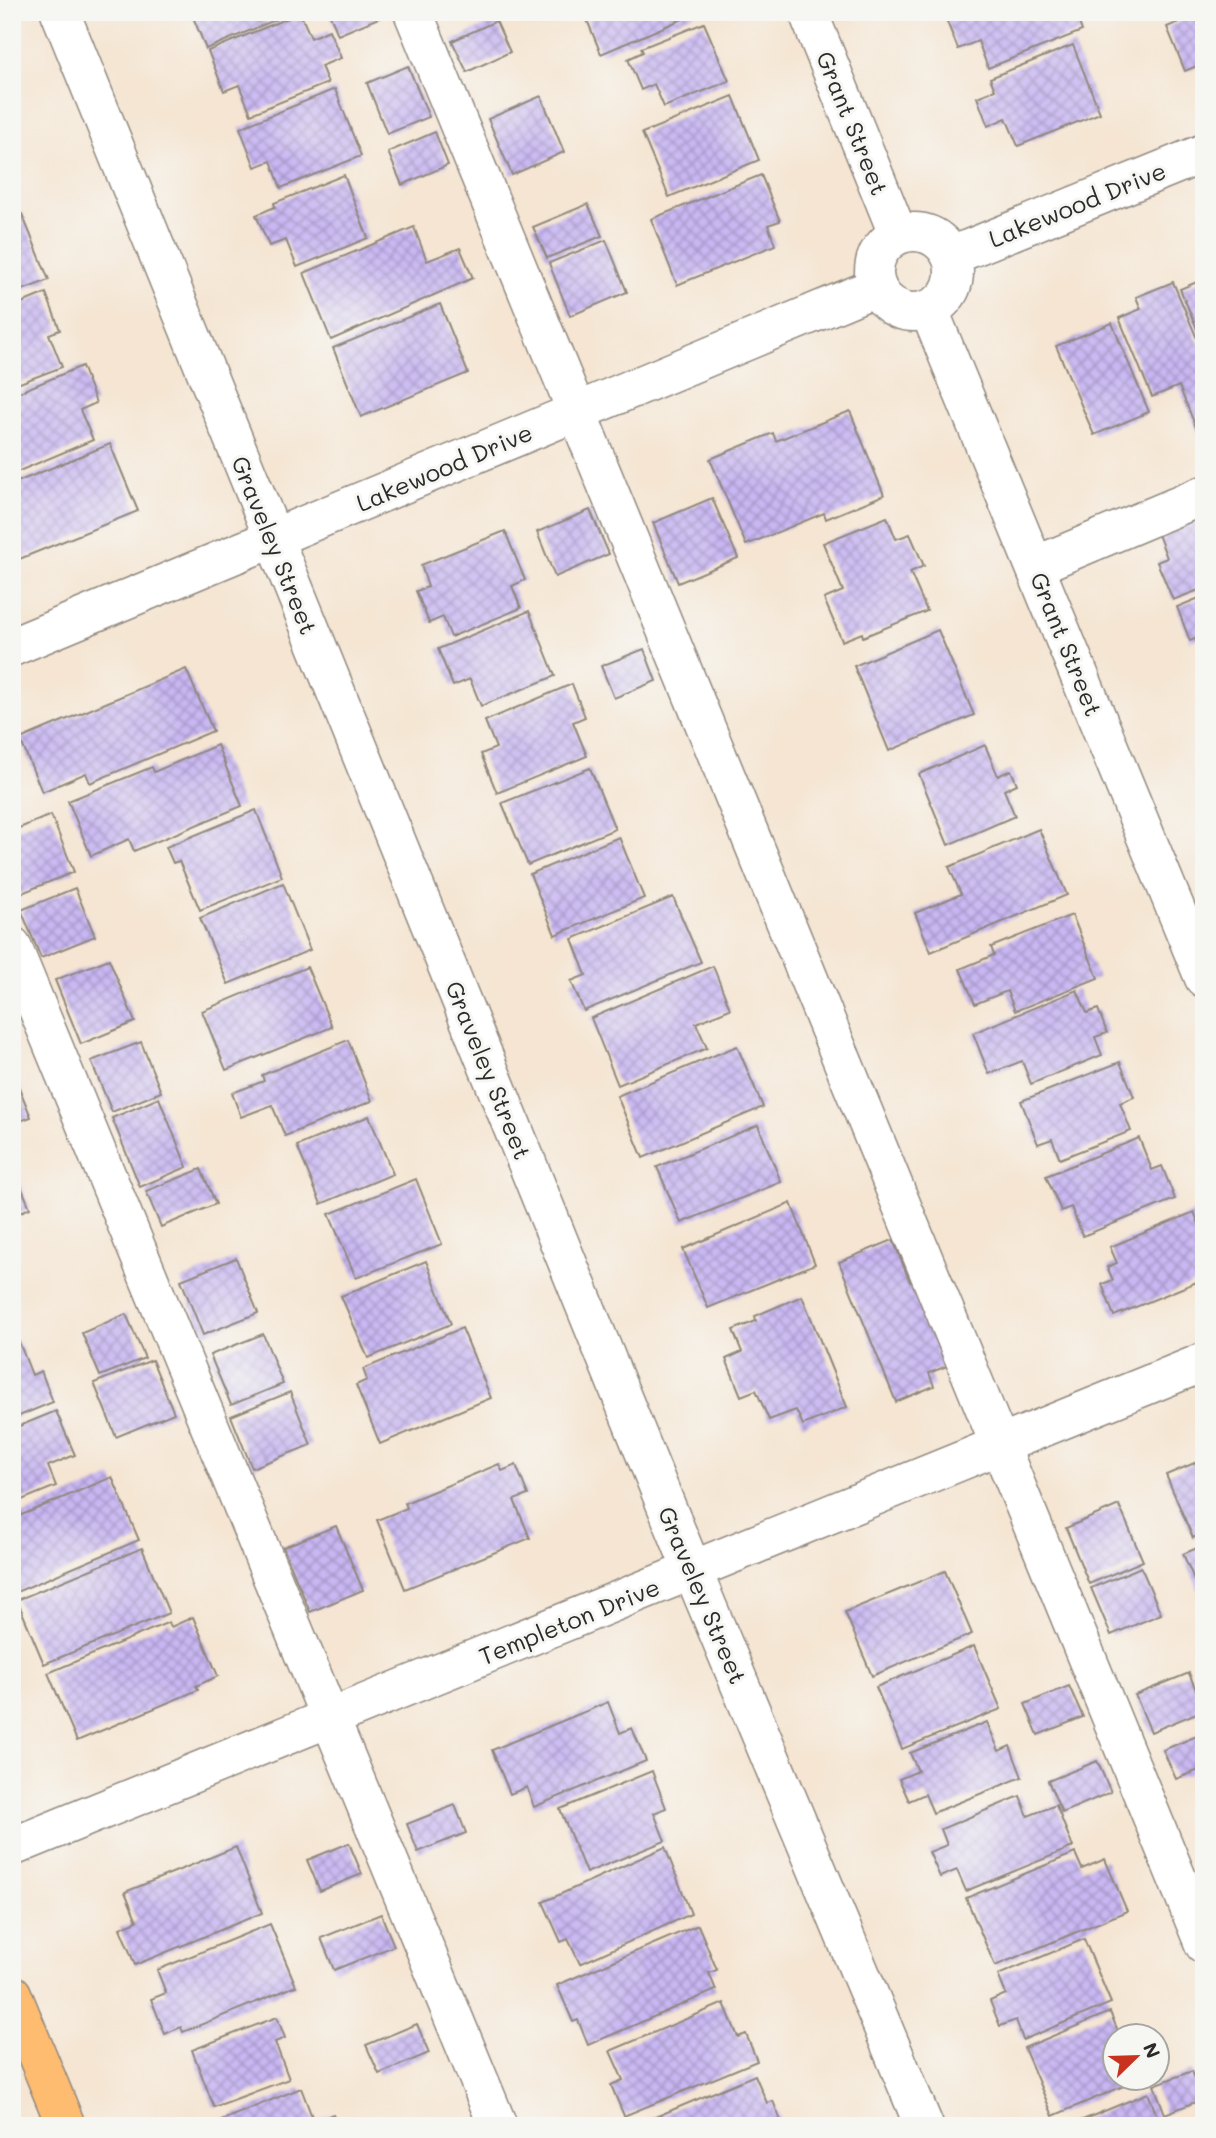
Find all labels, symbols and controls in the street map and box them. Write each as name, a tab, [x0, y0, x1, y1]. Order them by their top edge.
street label: Grant Street	[810, 46, 896, 200]
street label: Lakewood Drive	[984, 154, 1170, 254]
street label: Lakewood Drive	[351, 416, 537, 518]
street label: Graveley Street	[225, 451, 325, 639]
street label: Grant Street	[1024, 567, 1110, 721]
street label: Graveley Street	[439, 976, 539, 1164]
street label: Graveley Street	[652, 1502, 754, 1688]
street label: Templeton Drive	[474, 1571, 664, 1671]
north arrow	[1100, 2022, 1170, 2092]
text: N	[1138, 2039, 1166, 2062]

